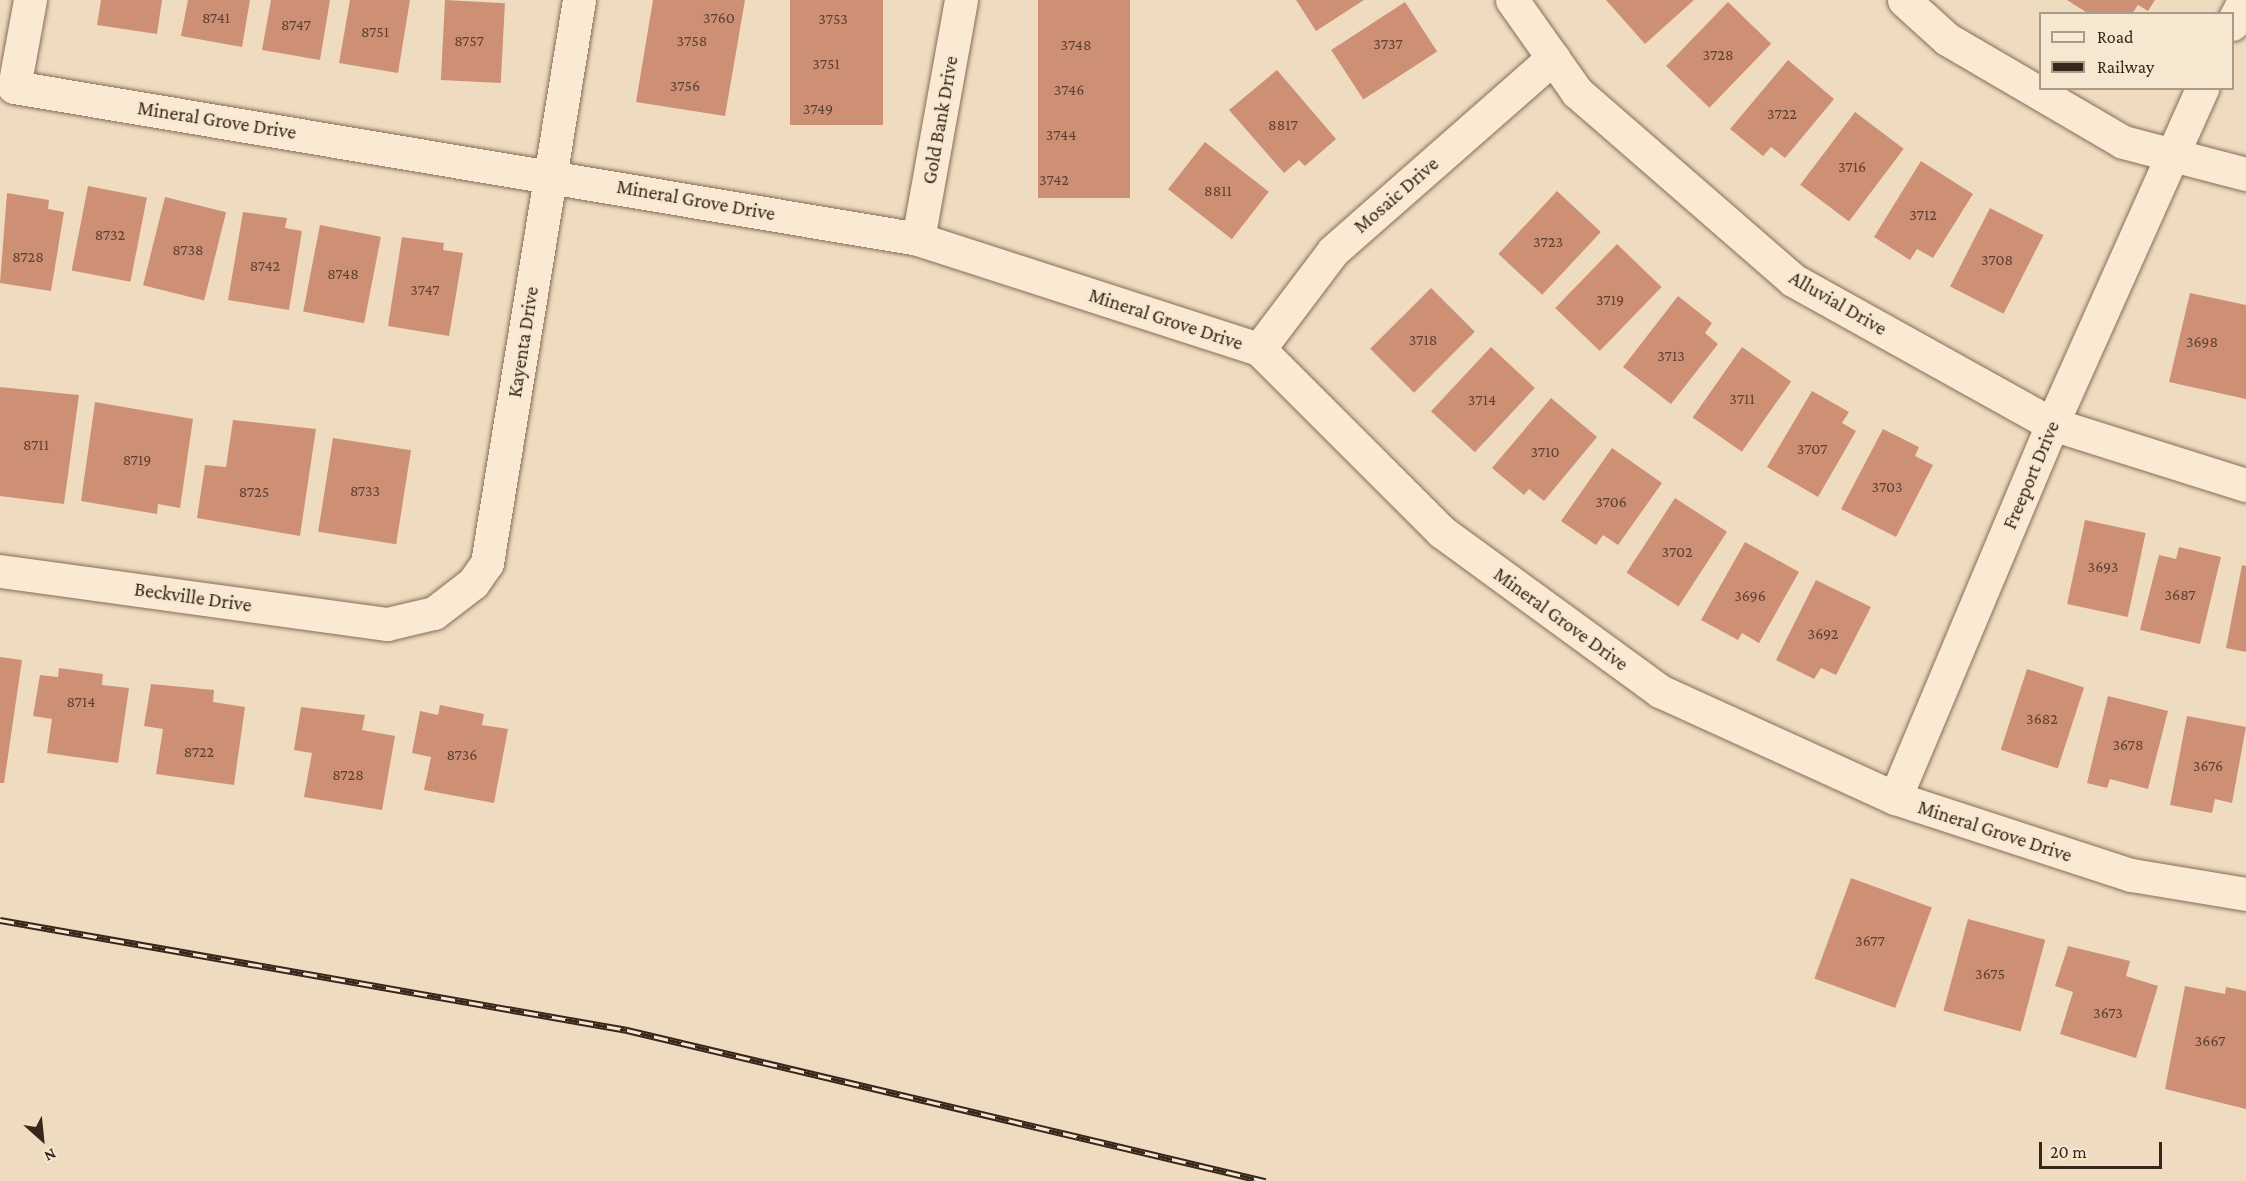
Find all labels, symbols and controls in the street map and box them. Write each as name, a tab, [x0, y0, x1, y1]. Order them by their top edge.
house number: 8741	[202, 8, 230, 28]
house number: 3760	[703, 8, 735, 28]
house number: 3753	[818, 9, 848, 29]
legend	[2039, 12, 2234, 90]
house number: 8747	[281, 15, 311, 35]
house number: 8751	[361, 22, 389, 42]
text: Road	[2097, 27, 2134, 47]
house number: 8757	[454, 31, 484, 51]
house number: 3758	[677, 31, 707, 51]
house number: 3737	[1373, 34, 1403, 54]
house number: 3748	[1060, 35, 1092, 55]
house number: 3728	[1702, 45, 1734, 65]
house number: 3751	[812, 54, 840, 74]
street label: Gold Bank Drive	[917, 54, 963, 186]
text: Railway	[2097, 57, 2154, 77]
house number: 3756	[670, 76, 700, 96]
house number: 3746	[1054, 80, 1084, 100]
street label: Mineral Grove Drive	[136, 96, 298, 144]
house number: 3749	[803, 99, 833, 119]
house number: 3722	[1767, 104, 1797, 124]
house number: 8817	[1268, 115, 1298, 135]
house number: 3744	[1046, 125, 1076, 145]
street label: Mosaic Drive	[1349, 152, 1443, 238]
house number: 3716	[1838, 157, 1866, 177]
house number: 3742	[1039, 170, 1069, 190]
street label: Mineral Grove Drive	[615, 174, 777, 226]
house number: 8811	[1204, 181, 1232, 201]
house number: 3712	[1909, 205, 1937, 225]
house number: 8732	[95, 225, 125, 245]
house number: 3723	[1533, 232, 1563, 252]
house number: 8738	[172, 240, 204, 260]
house number: 8728	[12, 247, 44, 267]
house number: 3708	[1981, 250, 2013, 270]
house number: 8742	[250, 256, 280, 276]
house number: 8748	[327, 264, 359, 284]
street label: Alluvial Drive	[1785, 265, 1891, 341]
house number: 3747	[410, 280, 440, 300]
street label: Mineral Grove Drive	[1086, 283, 1246, 355]
street label: Kayenta Drive	[502, 285, 544, 399]
house number: 3719	[1596, 290, 1624, 310]
house number: 3718	[1409, 330, 1437, 350]
house number: 3698	[2186, 332, 2218, 352]
house number: 3713	[1657, 346, 1685, 366]
house number: 3711	[1729, 389, 1755, 409]
house number: 3714	[1468, 390, 1496, 410]
street label: Freeport Drive	[1997, 417, 2065, 533]
house number: 8711	[23, 435, 49, 455]
house number: 3707	[1797, 439, 1827, 459]
house number: 3710	[1530, 442, 1560, 462]
house number: 8719	[123, 450, 151, 470]
house number: 3703	[1871, 477, 1903, 497]
house number: 8733	[350, 481, 380, 501]
house number: 8725	[239, 482, 269, 502]
house number: 3706	[1595, 492, 1627, 512]
house number: 3702	[1661, 542, 1693, 562]
house number: 3693	[2088, 557, 2118, 577]
street label: Mineral Grove Drive	[1489, 562, 1633, 676]
street label: Beckville Drive	[133, 577, 253, 617]
house number: 3687	[2164, 585, 2196, 605]
house number: 3696	[1734, 586, 1766, 606]
house number: 3692	[1808, 624, 1838, 644]
house number: 8714	[67, 692, 95, 712]
house number: 3682	[2026, 709, 2058, 729]
house number: 3678	[2112, 735, 2144, 755]
house number: 8722	[184, 742, 214, 762]
house number: 8736	[447, 745, 477, 765]
house number: 3676	[2193, 756, 2223, 776]
house number: 8728	[332, 765, 364, 785]
street label: Mineral Grove Drive	[1915, 795, 2075, 867]
house number: 3677	[1855, 931, 1885, 951]
house number: 3675	[1975, 964, 2005, 984]
house number: 3673	[2093, 1003, 2123, 1023]
house number: 3667	[2195, 1031, 2225, 1051]
north arrow	[12, 1109, 72, 1169]
scale bar	[2042, 1130, 2165, 1168]
text: 20 m	[2050, 1142, 2087, 1162]
text: N	[42, 1145, 59, 1166]

